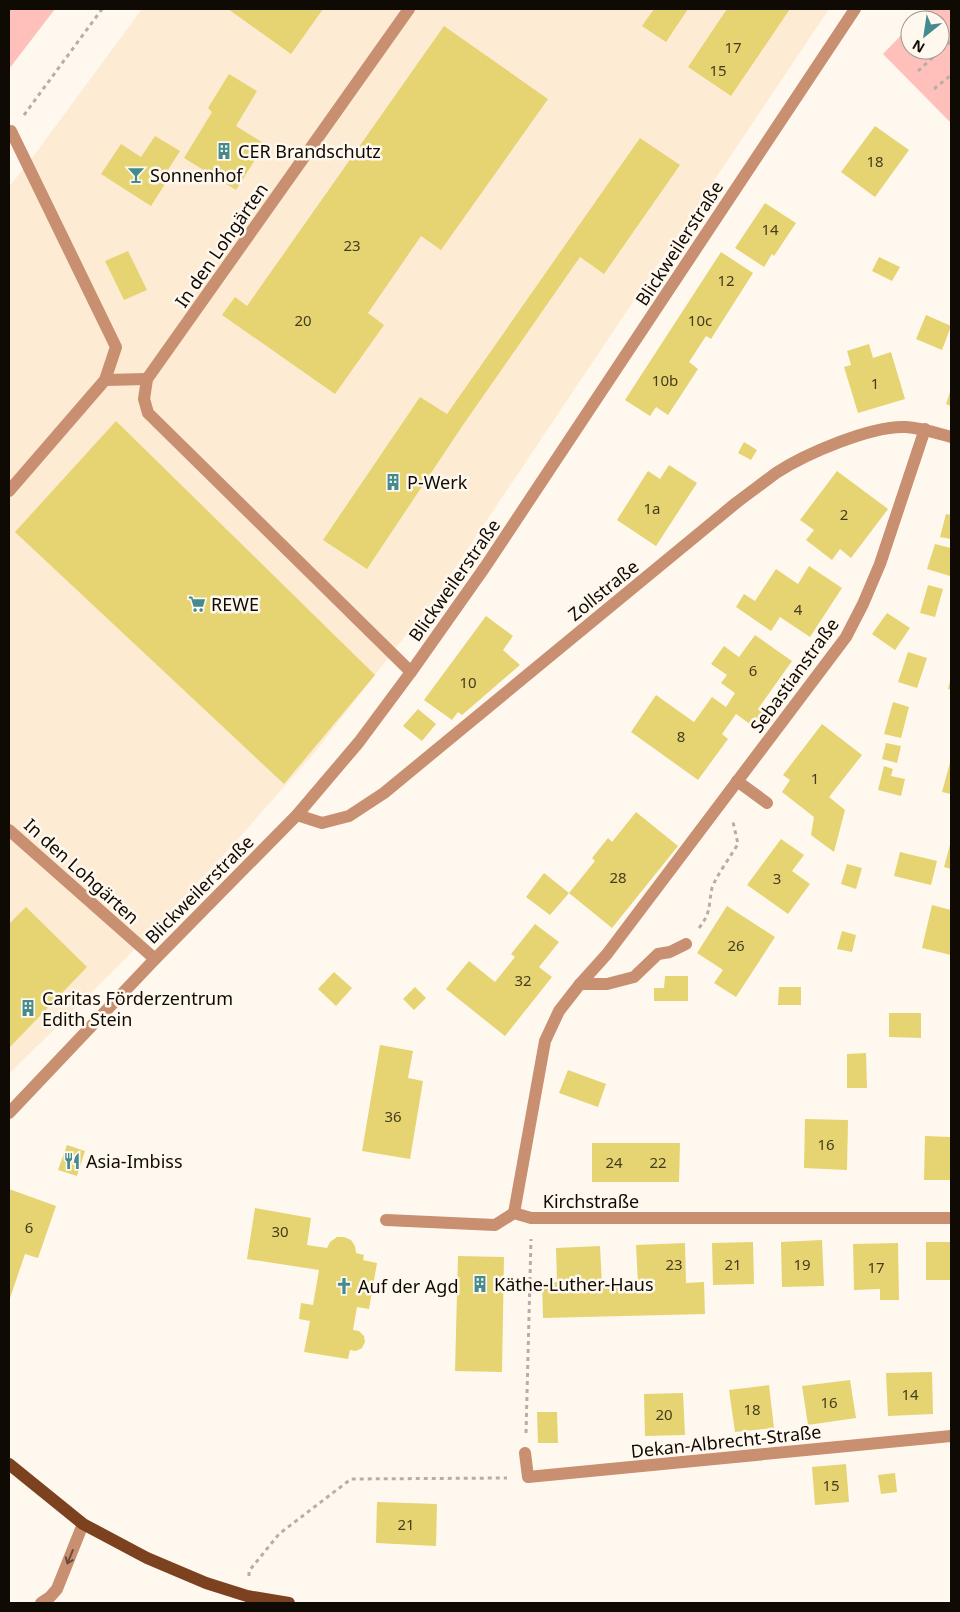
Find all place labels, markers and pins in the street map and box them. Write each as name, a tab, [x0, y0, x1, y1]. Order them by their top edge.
place label: CER Brandschutz	[238, 139, 381, 163]
building icon: CER Brandschutz	[214, 141, 234, 161]
place label: Sonnenhof	[150, 163, 243, 187]
bar icon: Sonnenhof	[126, 165, 146, 185]
place label: P-Werk	[407, 470, 468, 494]
building icon: P-Werk	[383, 472, 403, 492]
place label: REWE	[211, 592, 259, 616]
supermarket icon: REWE	[187, 594, 207, 614]
place label: Caritas Förderzentrum Edith Stein	[42, 986, 233, 1031]
building icon: Caritas Förderzentrum Edith Stein	[18, 998, 38, 1018]
place label: Asia-Imbiss	[86, 1149, 183, 1173]
restaurant icon: Asia-Imbiss	[62, 1151, 82, 1171]
place label: Käthe-Luther-Haus	[494, 1272, 654, 1296]
place label: Auf der Agd	[358, 1274, 458, 1298]
building icon: Käthe-Luther-Haus	[470, 1274, 490, 1294]
church icon: Auf der Agd	[334, 1276, 354, 1296]

